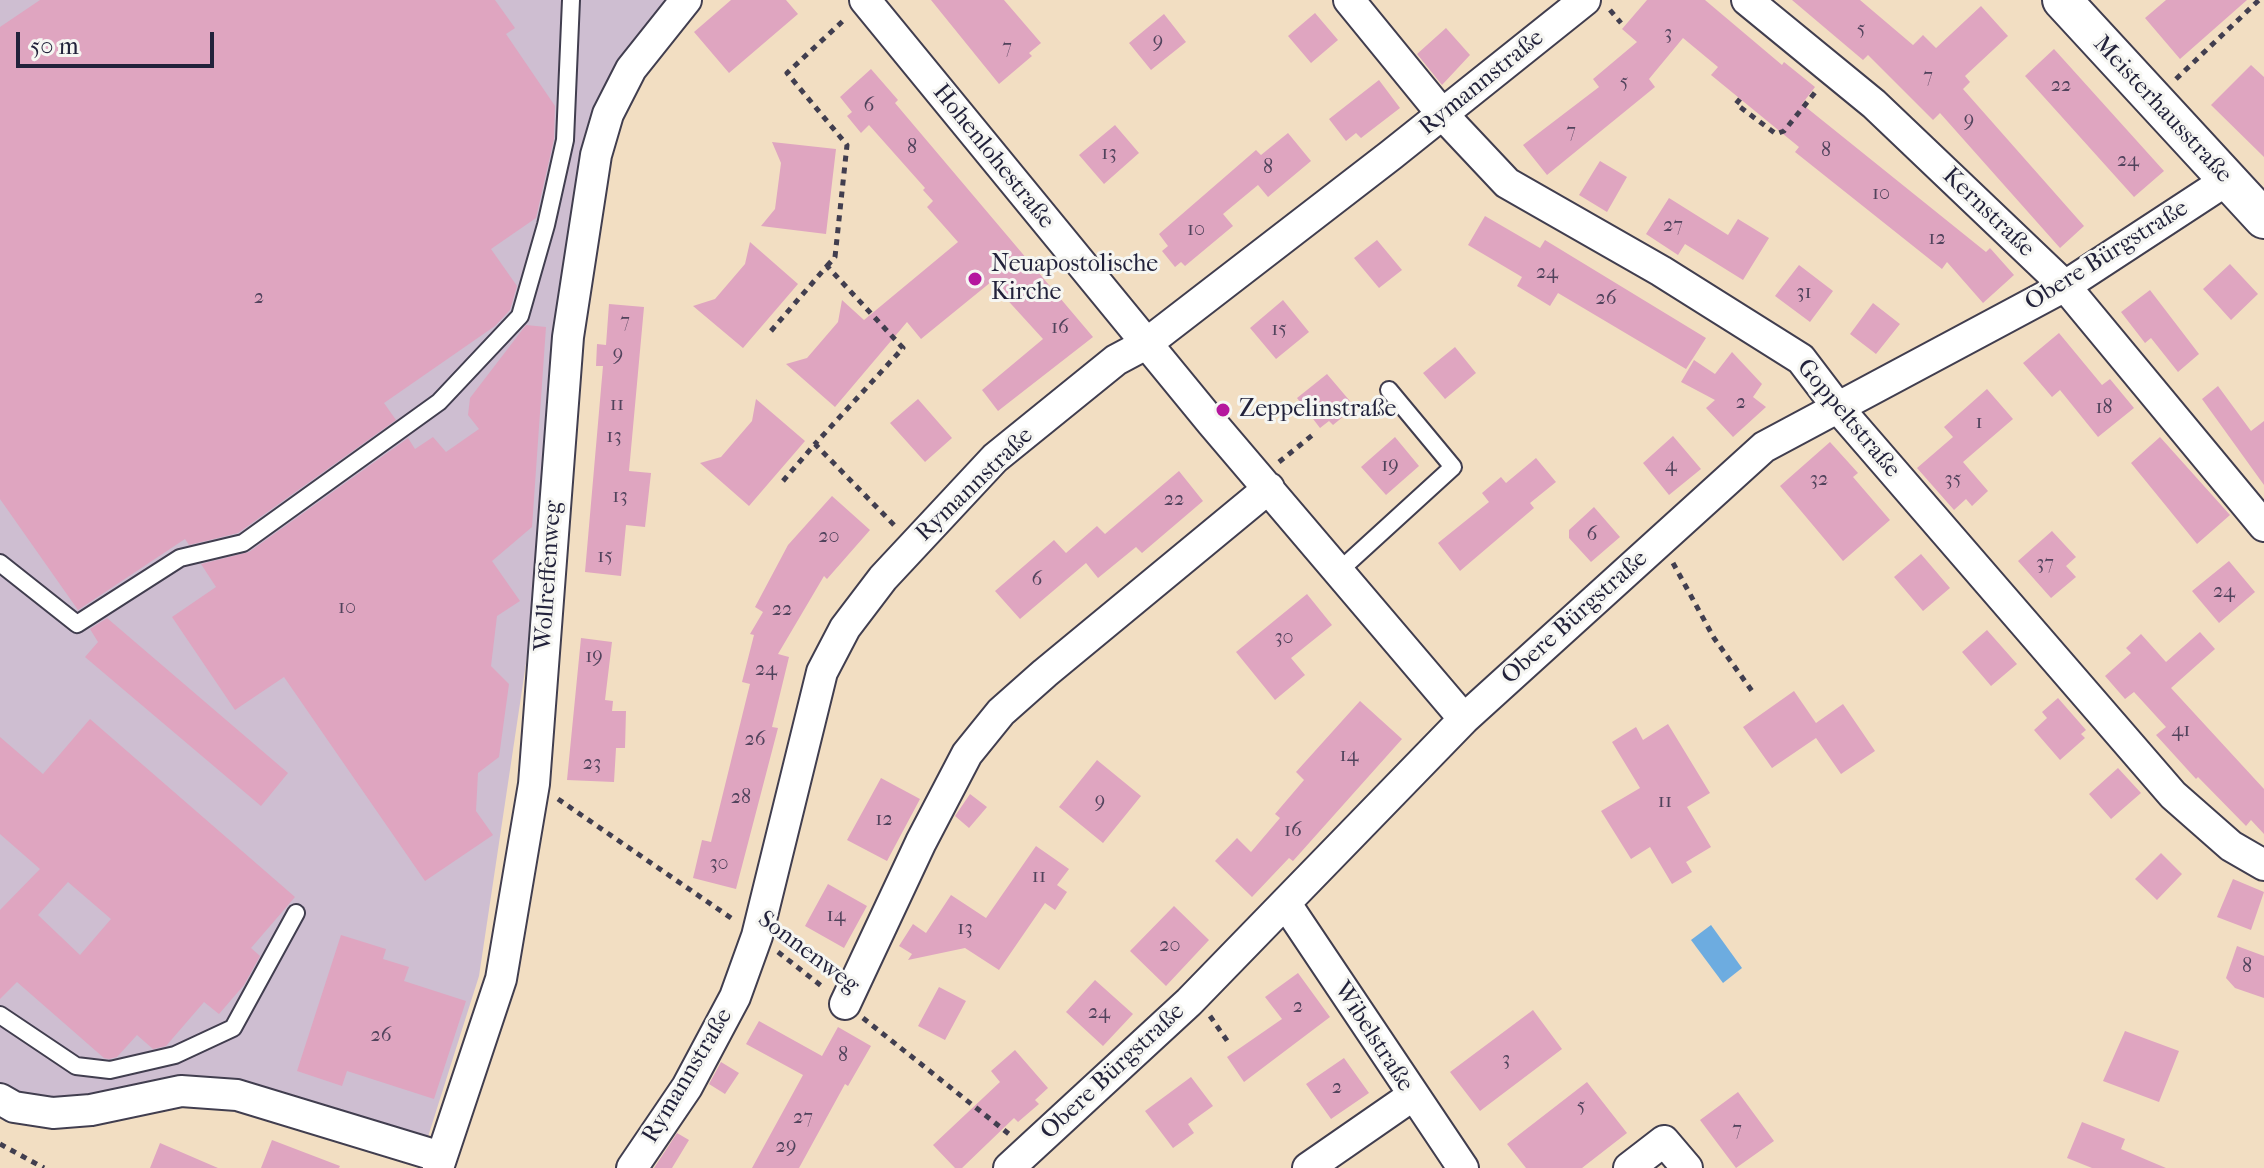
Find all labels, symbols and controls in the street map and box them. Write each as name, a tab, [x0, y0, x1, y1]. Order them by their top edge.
scale bar	[20, 16, 218, 66]
house number: 5	[1857, 18, 1865, 42]
house number: 3	[1664, 22, 1672, 46]
street label: Rymannstraße	[1414, 24, 1550, 142]
house number: 9	[1153, 30, 1163, 54]
street label: Meisterhausstraße	[2086, 30, 2238, 190]
text: 50 m	[30, 32, 79, 60]
house number: 7	[1002, 36, 1012, 60]
house number: 7	[1923, 65, 1933, 89]
house number: 5	[1620, 71, 1628, 95]
house number: 22	[2051, 74, 2071, 98]
street label: Hohenlohestraße	[926, 79, 1060, 235]
house number: 6	[864, 94, 874, 118]
house number: 9	[1964, 109, 1974, 133]
house number: 7	[1566, 120, 1576, 144]
house number: 8	[907, 136, 917, 160]
house number: 8	[1821, 139, 1831, 163]
house number: 13	[1101, 142, 1117, 166]
house number: 24	[2117, 149, 2139, 173]
house number: 8	[1263, 156, 1273, 180]
street label: Kernstraße	[1936, 162, 2040, 264]
house number: 10	[1872, 182, 1890, 206]
street label: Obere Bürgstraße	[2020, 194, 2194, 318]
house number: 27	[1663, 214, 1683, 238]
house number: 10	[1187, 218, 1205, 242]
house number: 12	[1928, 227, 1946, 251]
place label: Neuapostolische Kirche	[991, 251, 1158, 307]
house number: 24	[1536, 261, 1558, 285]
marker: Neuapostolische Kirche	[966, 270, 984, 288]
house number: 31	[1796, 281, 1812, 305]
house number: 2	[254, 286, 264, 310]
house number: 26	[1595, 287, 1617, 311]
house number: 7	[620, 310, 630, 334]
house number: 16	[1051, 316, 1069, 340]
house number: 15	[1271, 318, 1287, 342]
house number: 9	[613, 343, 623, 367]
street label: Goppeltstraße	[1790, 354, 1906, 484]
house number: 2	[1736, 391, 1746, 415]
house number: 11	[610, 393, 624, 417]
place label: Zeppelinstraße	[1239, 396, 1396, 424]
house number: 18	[2095, 396, 2113, 420]
marker: Zeppelinstraße	[1214, 401, 1232, 419]
house number: 1	[1975, 411, 1983, 435]
street label: Rymannstraße	[910, 422, 1040, 548]
house number: 13	[606, 425, 622, 449]
house number: 19	[1381, 454, 1399, 478]
house number: 4	[1665, 454, 1677, 478]
house number: 32	[1810, 468, 1828, 492]
house number: 35	[1945, 468, 1961, 492]
house number: 13	[612, 485, 628, 509]
house number: 22	[1164, 488, 1184, 512]
street label: Wollreffenweg	[529, 500, 569, 652]
house number: 6	[1587, 523, 1597, 547]
house number: 20	[818, 525, 840, 549]
house number: 15	[597, 545, 613, 569]
street label: Obere Bürgstraße	[1496, 545, 1654, 691]
house number: 37	[2036, 552, 2054, 576]
house number: 6	[1032, 568, 1042, 592]
house number: 24	[2213, 580, 2235, 604]
house number: 10	[338, 596, 356, 620]
house number: 22	[772, 598, 792, 622]
house number: 30	[1274, 626, 1294, 650]
house number: 19	[585, 645, 603, 669]
house number: 24	[755, 658, 777, 682]
house number: 41	[2172, 719, 2190, 743]
house number: 26	[744, 728, 766, 752]
house number: 14	[1340, 744, 1358, 768]
house number: 23	[583, 752, 601, 776]
house number: 28	[731, 786, 751, 810]
house number: 9	[1095, 790, 1105, 814]
house number: 11	[1658, 790, 1672, 814]
house number: 12	[875, 808, 893, 832]
house number: 16	[1284, 819, 1302, 843]
house number: 30	[709, 852, 729, 876]
house number: 11	[1032, 865, 1046, 889]
house number: 14	[827, 904, 845, 928]
street label: Sonnenweg	[752, 906, 864, 1000]
house number: 13	[957, 917, 973, 941]
house number: 20	[1159, 934, 1181, 958]
house number: 8	[2242, 955, 2252, 979]
street label: Wibelstraße	[1327, 977, 1419, 1097]
house number: 2	[1293, 995, 1303, 1019]
street label: Obere Bürgstraße	[1035, 998, 1191, 1146]
house number: 24	[1088, 1001, 1110, 1025]
street label: Rymannstraße	[637, 1003, 739, 1149]
house number: 26	[370, 1024, 392, 1048]
house number: 8	[838, 1044, 848, 1068]
house number: 3	[1502, 1048, 1510, 1072]
house number: 2	[1332, 1076, 1342, 1100]
house number: 5	[1577, 1095, 1585, 1119]
house number: 27	[793, 1106, 813, 1130]
house number: 7	[1732, 1118, 1742, 1142]
house number: 29	[776, 1135, 796, 1159]

